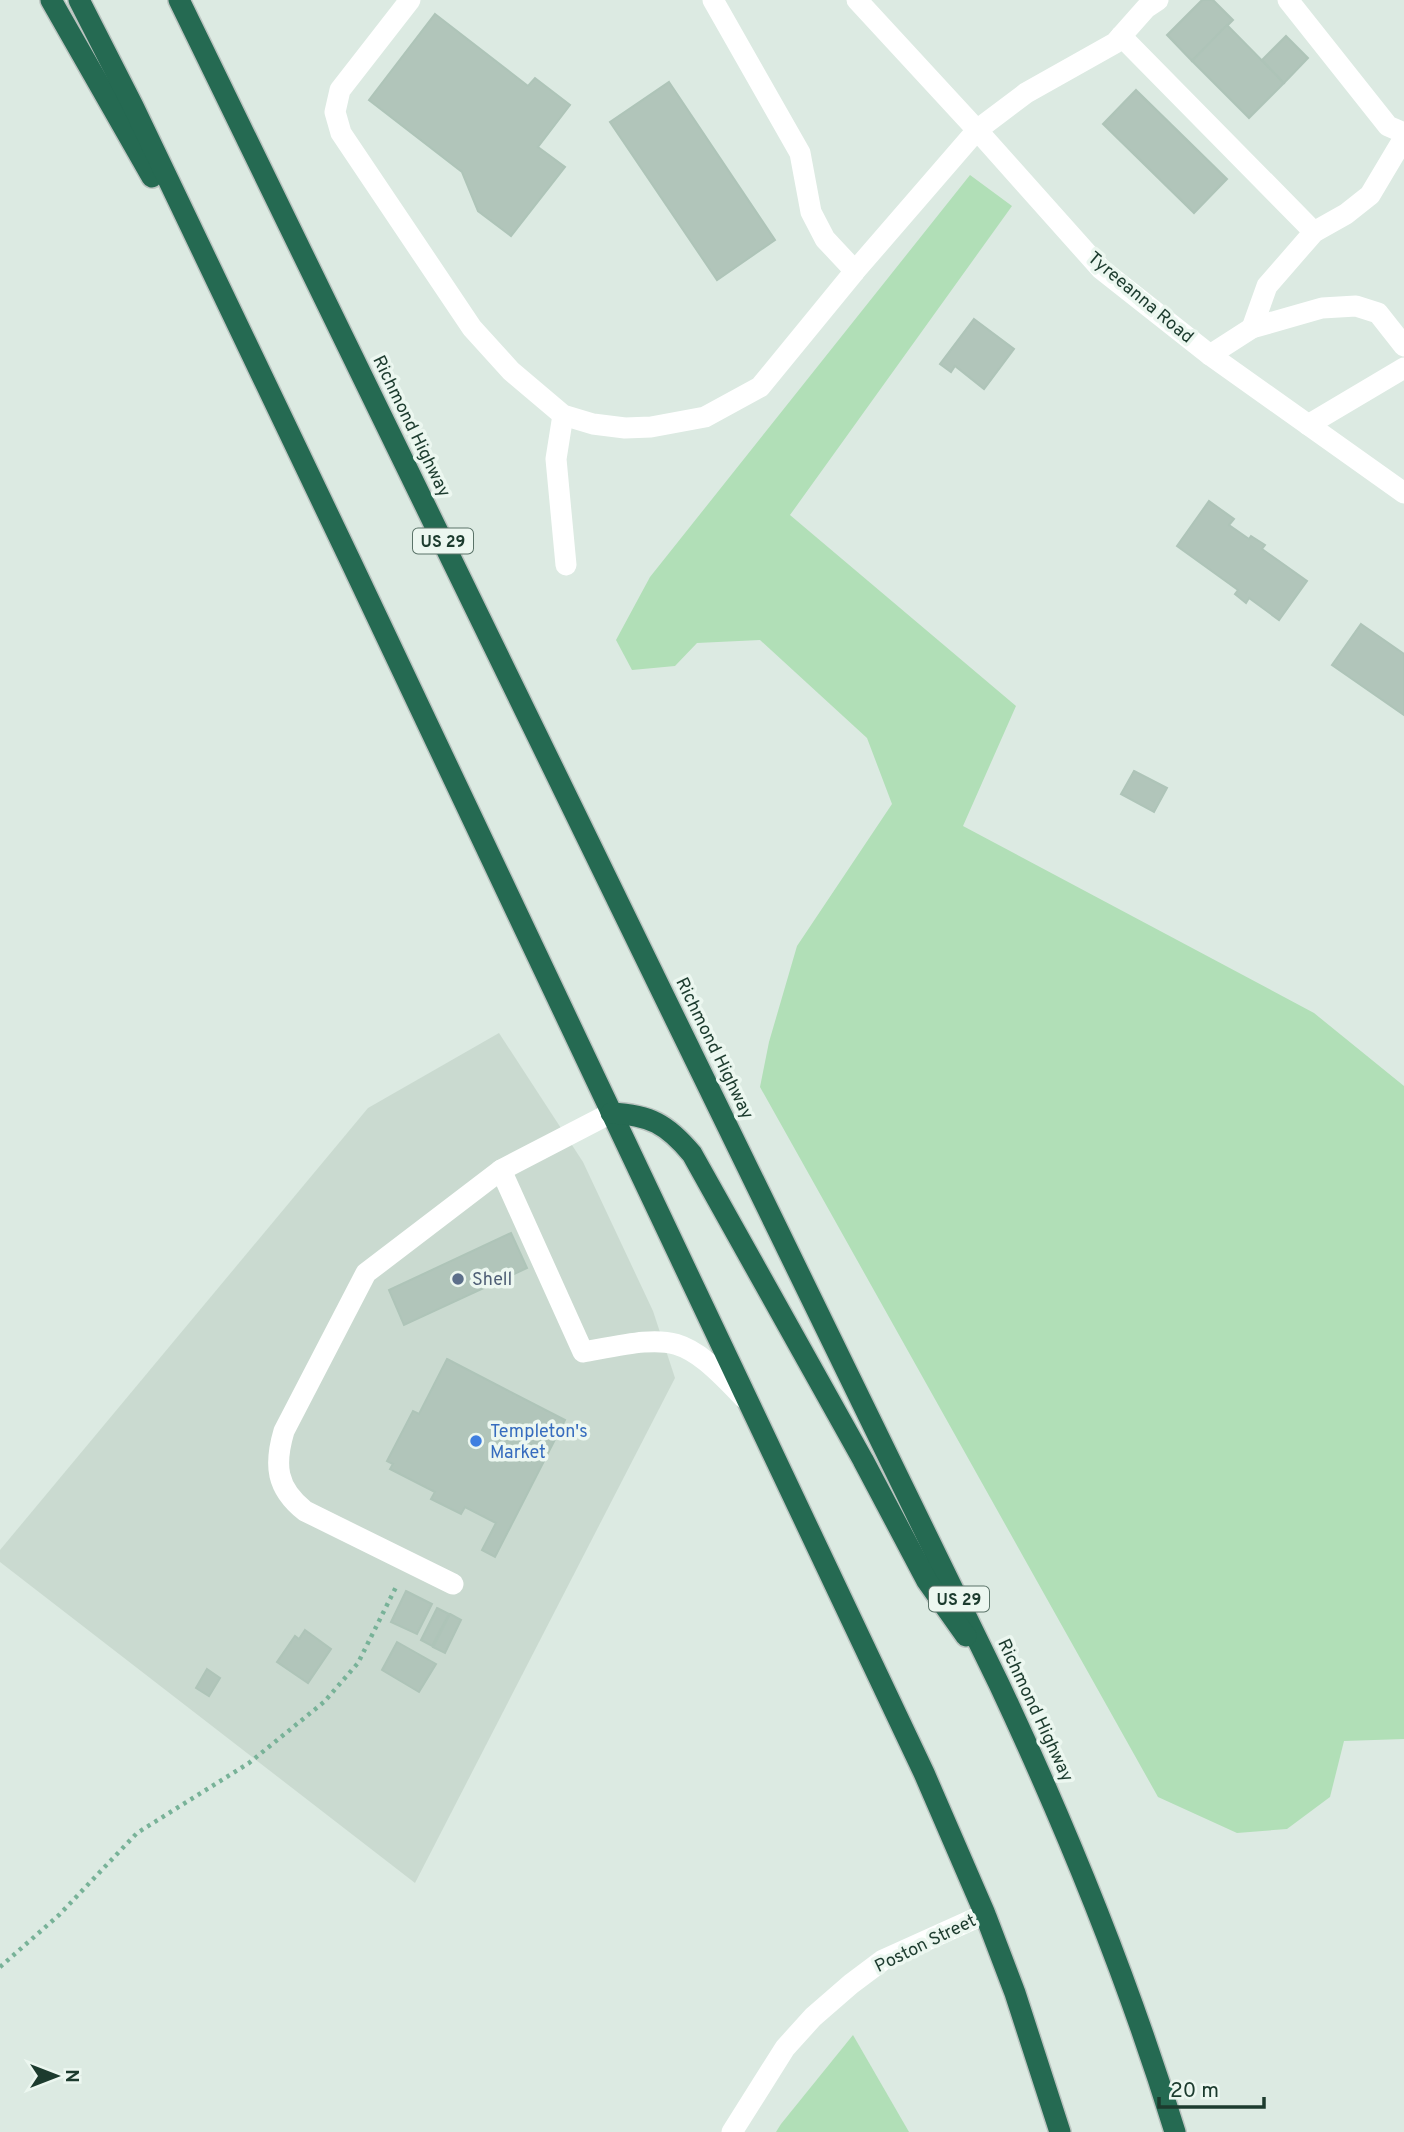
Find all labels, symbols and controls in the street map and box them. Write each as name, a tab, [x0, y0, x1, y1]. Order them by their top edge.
street label: Tyreeanna Road	[1082, 247, 1198, 349]
street label: Richmond Highway	[366, 352, 455, 501]
road number: US 29	[413, 528, 473, 554]
street label: Richmond Highway	[669, 974, 758, 1123]
place label: Shell	[472, 1269, 512, 1292]
marker: Shell	[450, 1271, 466, 1287]
place label: Templeton's Market	[490, 1421, 588, 1465]
marker: Templeton's Market	[468, 1433, 484, 1449]
road number: US 29	[929, 1586, 989, 1611]
street label: Richmond Highway	[991, 1636, 1078, 1786]
street label: Poston Street	[871, 1910, 980, 1979]
north arrow	[21, 2041, 91, 2111]
scale bar	[1159, 2066, 1264, 2110]
text: N	[59, 2069, 83, 2083]
text: 20 m	[1170, 2078, 1219, 2105]

